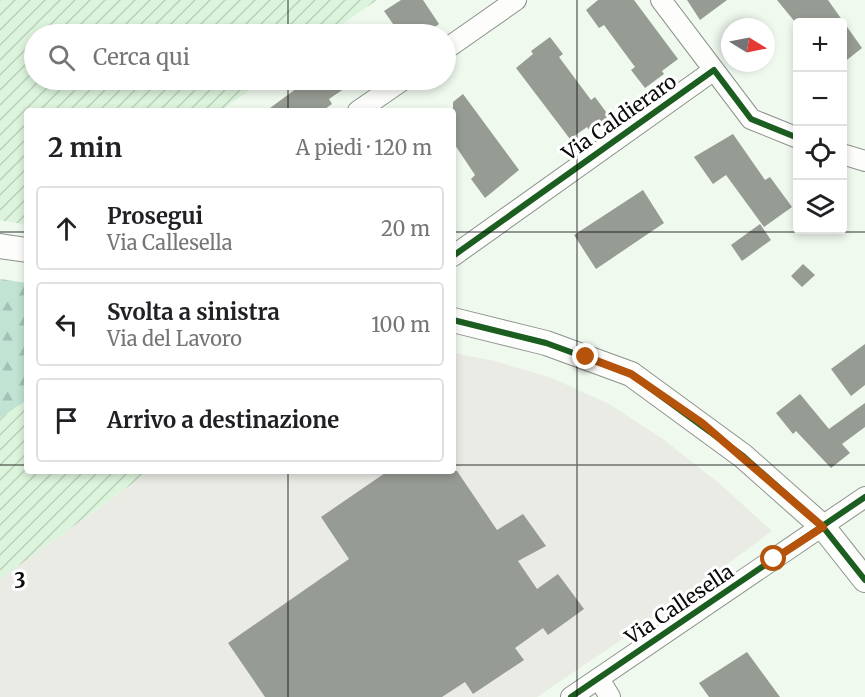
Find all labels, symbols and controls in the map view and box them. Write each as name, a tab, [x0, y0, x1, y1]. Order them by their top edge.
north arrow	[721, 18, 775, 72]
map controls	[793, 18, 847, 234]
button: +	[793, 18, 847, 72]
search box	[24, 24, 456, 90]
icon: search	[45, 41, 78, 74]
text: Cerca qui	[93, 43, 190, 71]
street label: Via Caldieraro	[556, 68, 681, 166]
button: −	[793, 72, 847, 126]
button: locate	[793, 126, 847, 180]
text: 2 min	[48, 131, 122, 164]
text: A piedi · 120 m	[296, 135, 432, 160]
button: layers	[793, 180, 847, 234]
text: Prosegui	[107, 202, 203, 230]
icon: ahead	[50, 212, 83, 245]
text: 20 m	[381, 216, 430, 241]
text: Via Callesella	[107, 230, 233, 255]
text: Svolta a sinistra	[107, 298, 280, 326]
icon: left	[50, 308, 83, 341]
text: 100 m	[371, 312, 430, 337]
text: Via del Lavoro	[107, 326, 242, 351]
route end	[572, 343, 598, 369]
icon: arrive	[50, 404, 83, 437]
text: Arrivo a destinazione	[107, 406, 339, 434]
route start	[760, 545, 786, 571]
street label: Via Callesella	[619, 558, 738, 650]
text: 3	[14, 568, 26, 593]

